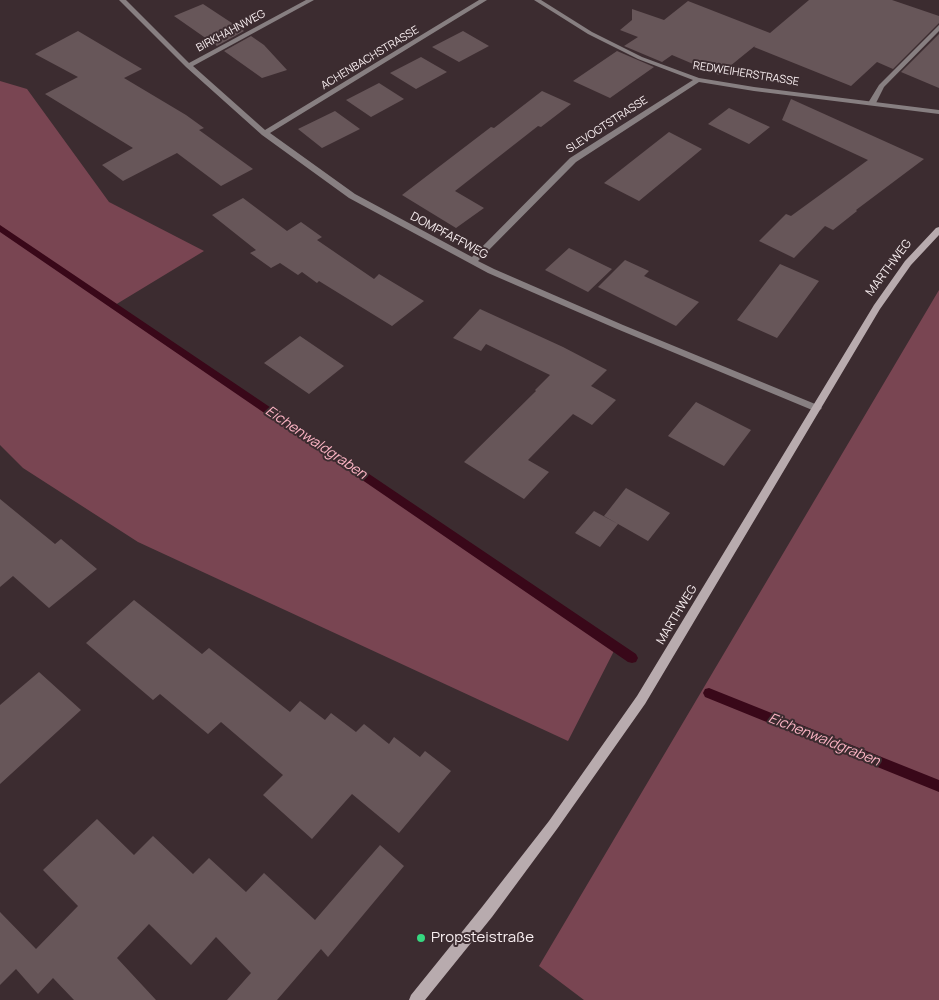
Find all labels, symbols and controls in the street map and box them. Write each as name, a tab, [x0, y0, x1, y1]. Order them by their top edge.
street label: BIRKHAHNWEG	[194, 7, 268, 55]
street label: ACHENBACHSTRASSE	[319, 24, 421, 92]
street label: REDWEIHERSTRASSE	[692, 59, 800, 89]
street label: SLEVOGTSTRASSE	[564, 94, 650, 156]
street label: DOMPFAFFWEG	[408, 209, 490, 263]
street label: MARTHWEG	[863, 237, 915, 299]
water label: Eichenwaldgraben	[262, 403, 370, 483]
street label: MARTHWEG	[654, 583, 700, 647]
water label: Eichenwaldgraben	[766, 710, 882, 770]
place label: Propsteistraße	[431, 929, 534, 947]
marker: Propsteistraße	[415, 932, 427, 944]

